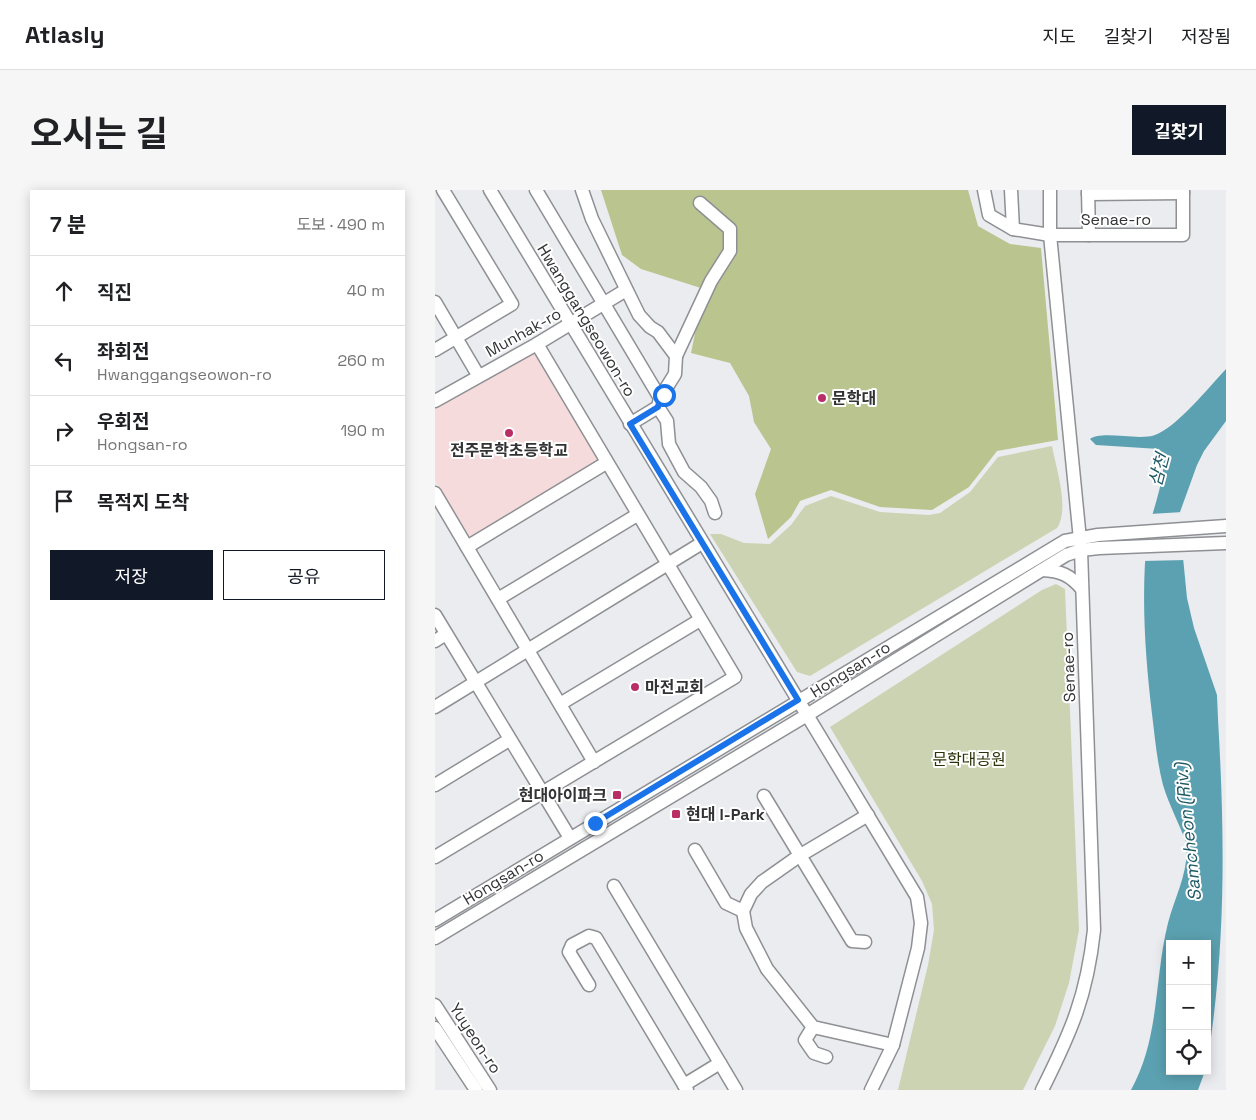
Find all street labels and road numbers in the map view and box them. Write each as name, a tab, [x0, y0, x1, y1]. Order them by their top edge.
street label: Senae-ro	[1081, 209, 1151, 230]
street label: Hwanggangseowon-ro	[533, 240, 641, 401]
street label: Munhak-ro	[482, 303, 565, 362]
street label: Senae-ro	[1057, 631, 1080, 703]
street label: Hongsan-ro	[806, 636, 894, 702]
street label: Hongsan-ro	[459, 845, 548, 910]
street label: Yuyeon-ro	[445, 999, 506, 1078]

